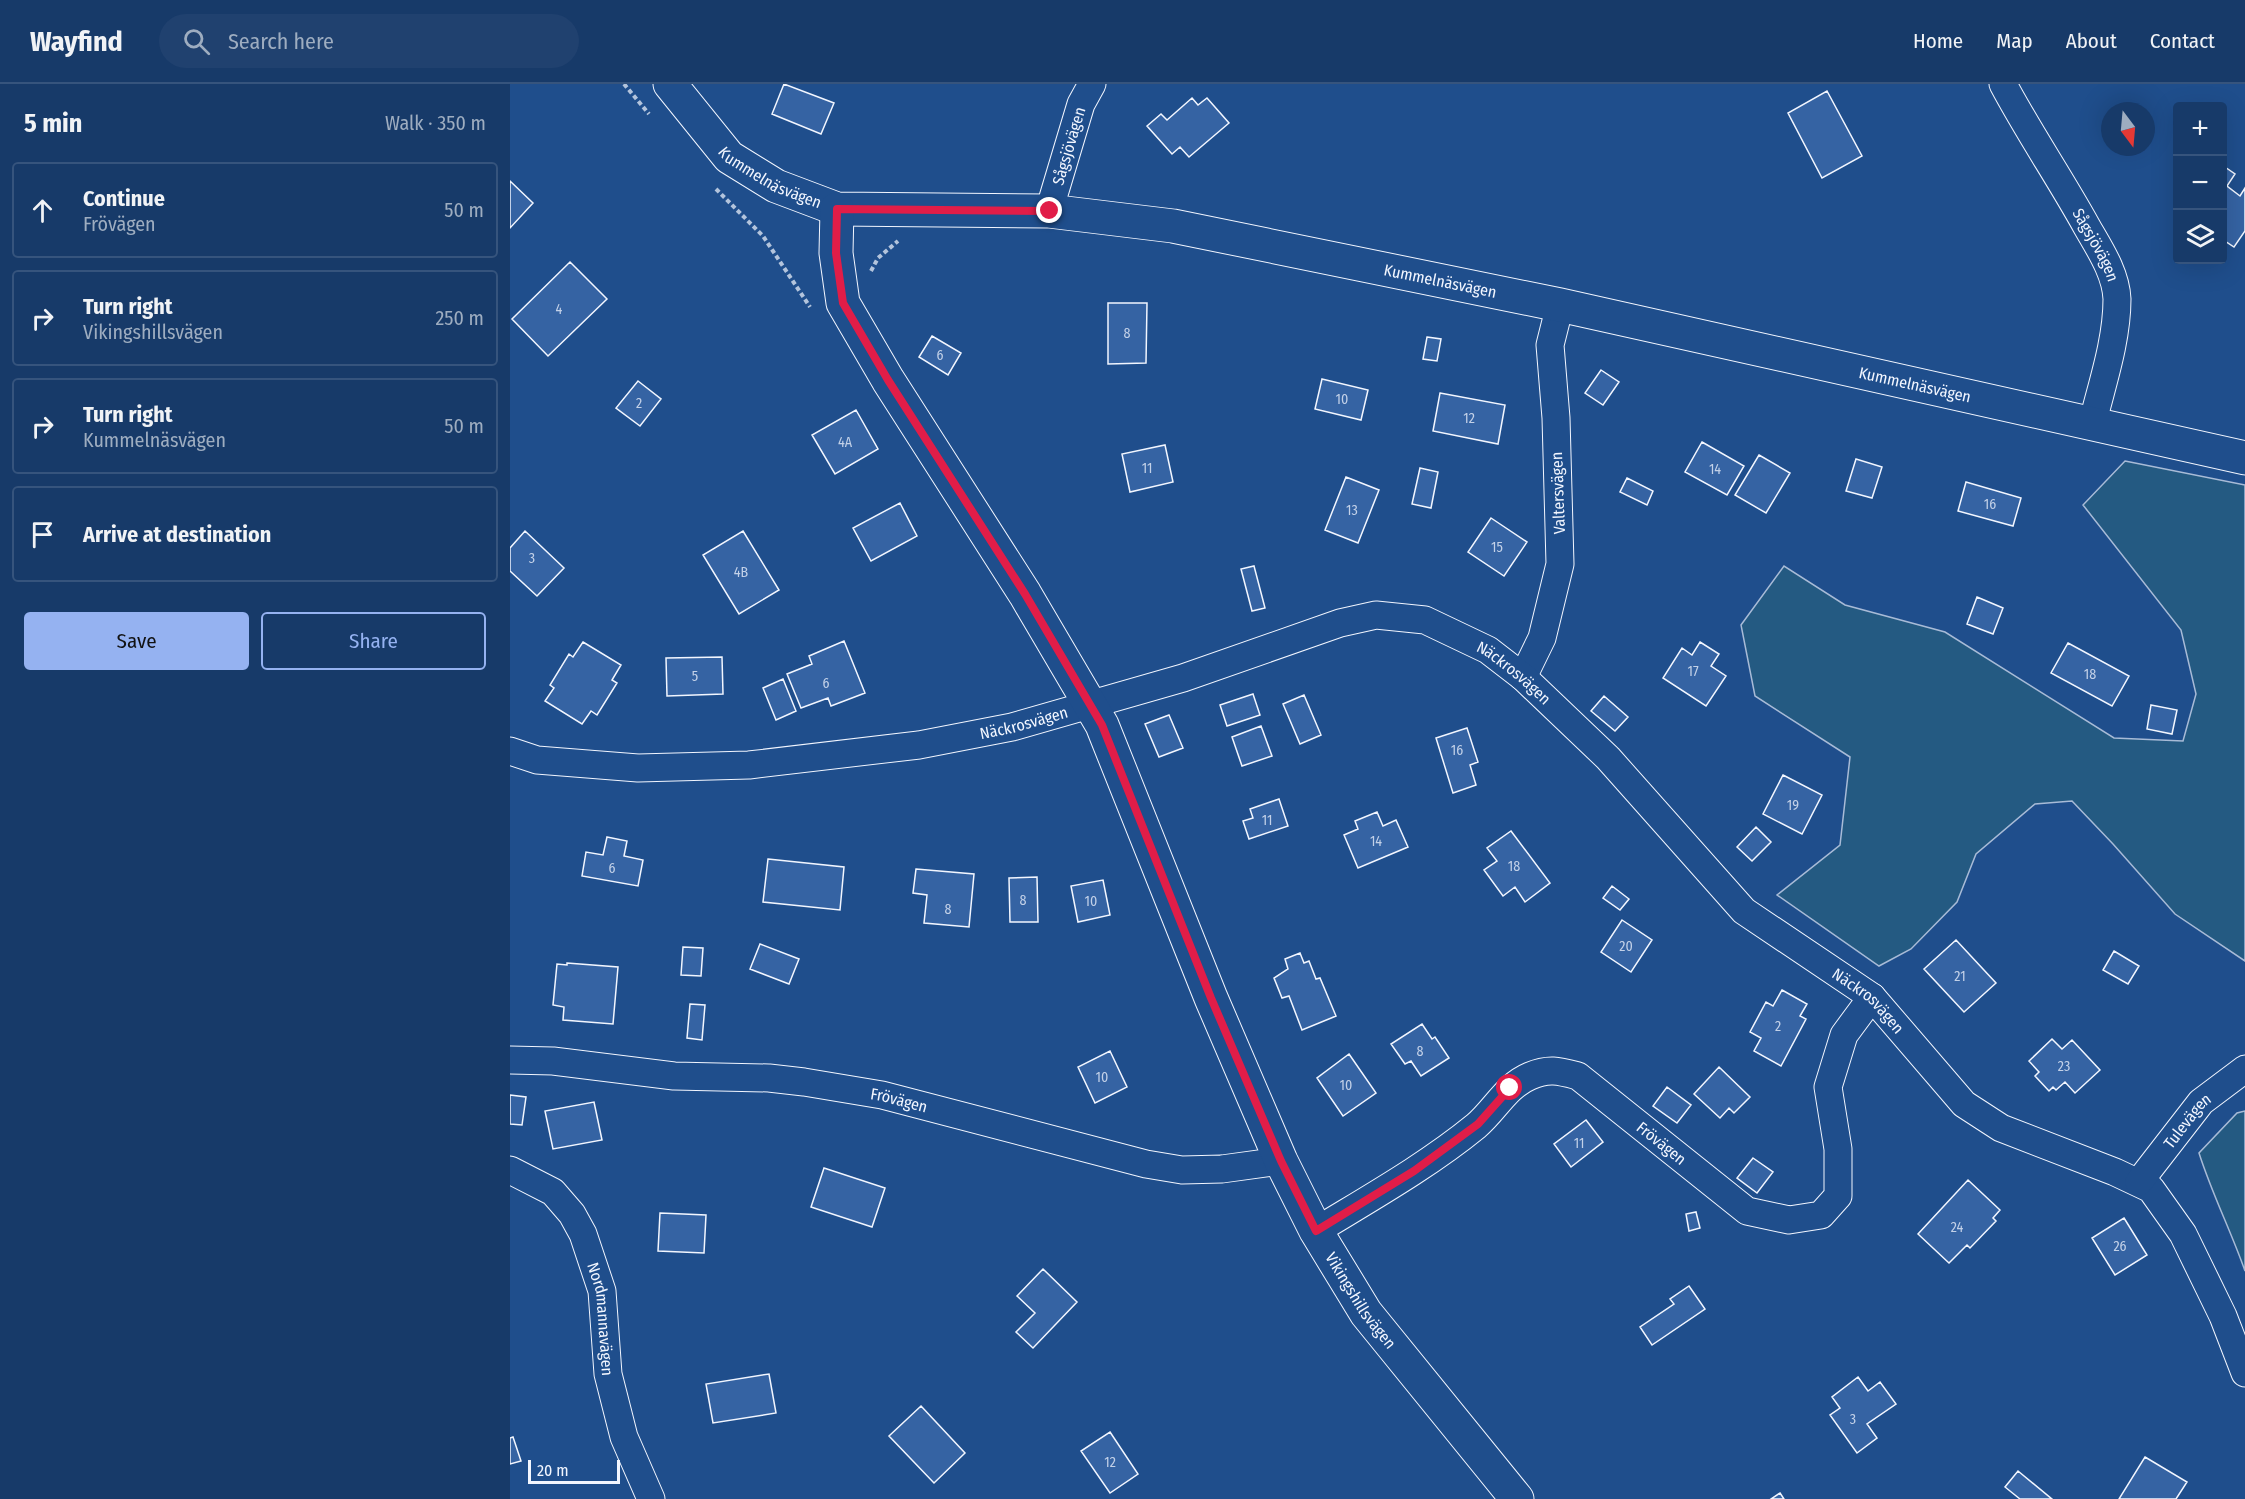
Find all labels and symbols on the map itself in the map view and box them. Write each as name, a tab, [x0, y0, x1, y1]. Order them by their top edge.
north arrow	[2101, 102, 2155, 156]
street label: Sågsjövägen	[1048, 105, 1089, 187]
street label: Kummelnäsvägen	[715, 142, 824, 212]
route end	[1036, 197, 1062, 223]
street label: Sågsjövägen	[2069, 205, 2123, 284]
street label: Kummelnäsvägen	[1382, 260, 1498, 301]
house number: 4	[556, 301, 563, 318]
house number: 8	[1124, 325, 1131, 342]
house number: 6	[937, 347, 944, 364]
street label: Kummelnäsvägen	[1857, 363, 1973, 406]
house number: 10	[1336, 391, 1348, 408]
house number: 2	[636, 395, 642, 412]
house number: 12	[1463, 410, 1475, 427]
house number: 4A	[838, 434, 853, 451]
street label: Valtersvägen	[1547, 451, 1569, 535]
house number: 11	[1142, 460, 1152, 477]
house number: 14	[1709, 461, 1721, 478]
house number: 16	[1984, 496, 1996, 513]
house number: 13	[1346, 502, 1358, 519]
house number: 15	[1491, 539, 1503, 556]
house number: 3	[529, 550, 535, 567]
house number: 4B	[734, 564, 749, 581]
street label: Näckrosvägen	[1474, 637, 1555, 708]
house number: 17	[1687, 663, 1699, 680]
house number: 18	[2084, 666, 2096, 683]
house number: 5	[692, 668, 698, 685]
house number: 6	[823, 675, 830, 692]
street label: Näckrosvägen	[978, 702, 1070, 743]
house number: 16	[1451, 742, 1463, 759]
house number: 19	[1787, 797, 1799, 814]
house number: 11	[1262, 812, 1272, 829]
house number: 14	[1370, 833, 1382, 850]
house number: 18	[1508, 858, 1520, 875]
house number: 6	[609, 860, 616, 877]
house number: 8	[1020, 892, 1027, 909]
house number: 10	[1085, 893, 1097, 910]
house number: 8	[945, 901, 952, 918]
house number: 20	[1619, 938, 1633, 955]
street label: Näckrosvägen	[1829, 964, 1908, 1037]
house number: 21	[1954, 968, 1966, 985]
house number: 2	[1775, 1018, 1781, 1035]
house number: 8	[1417, 1043, 1424, 1060]
house number: 23	[2058, 1058, 2070, 1075]
house number: 10	[1096, 1069, 1108, 1086]
route start	[1496, 1074, 1522, 1100]
house number: 10	[1340, 1077, 1352, 1094]
street label: Frövägen	[869, 1084, 930, 1116]
street label: Tulevägen	[2159, 1089, 2214, 1152]
street label: Frövägen	[1633, 1117, 1690, 1168]
house number: 11	[1574, 1135, 1584, 1152]
house number: 24	[1951, 1219, 1964, 1236]
house number: 26	[2113, 1238, 2127, 1255]
street label: Vikingshillsvägen	[1322, 1249, 1400, 1352]
street label: Nordmannavägen	[584, 1260, 618, 1377]
house number: 3	[1850, 1411, 1856, 1428]
house number: 12	[1104, 1454, 1116, 1471]
scale bar	[528, 1457, 620, 1484]

